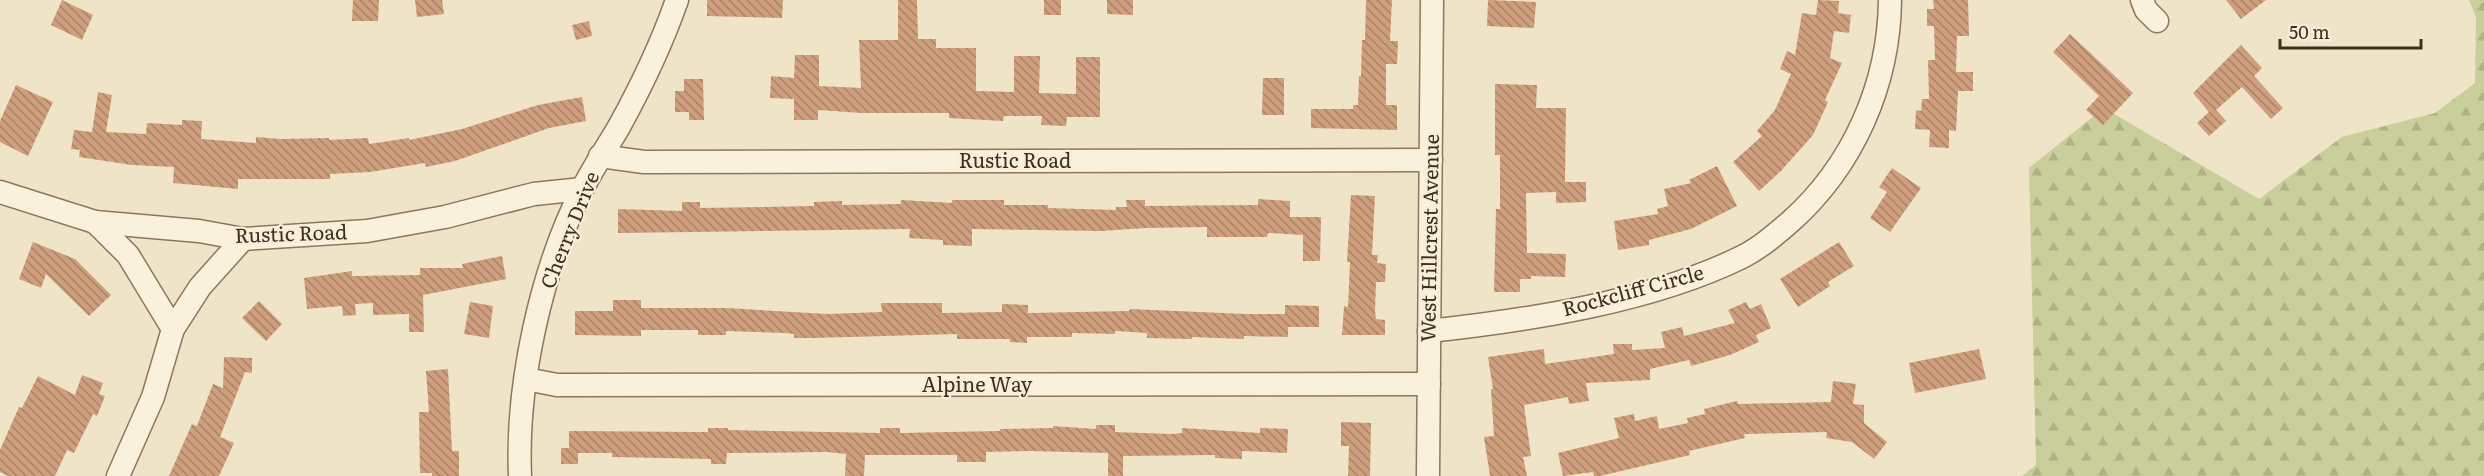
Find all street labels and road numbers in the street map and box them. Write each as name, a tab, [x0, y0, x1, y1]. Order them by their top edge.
street label: West Hillcrest Avenue	[1411, 134, 1445, 342]
street label: Rustic Road	[959, 144, 1071, 174]
street label: Cherry Drive	[531, 166, 605, 292]
street label: Rustic Road	[234, 215, 348, 249]
street label: Rockcliff Circle	[1558, 256, 1707, 322]
street label: Alpine Way	[922, 368, 1033, 398]

